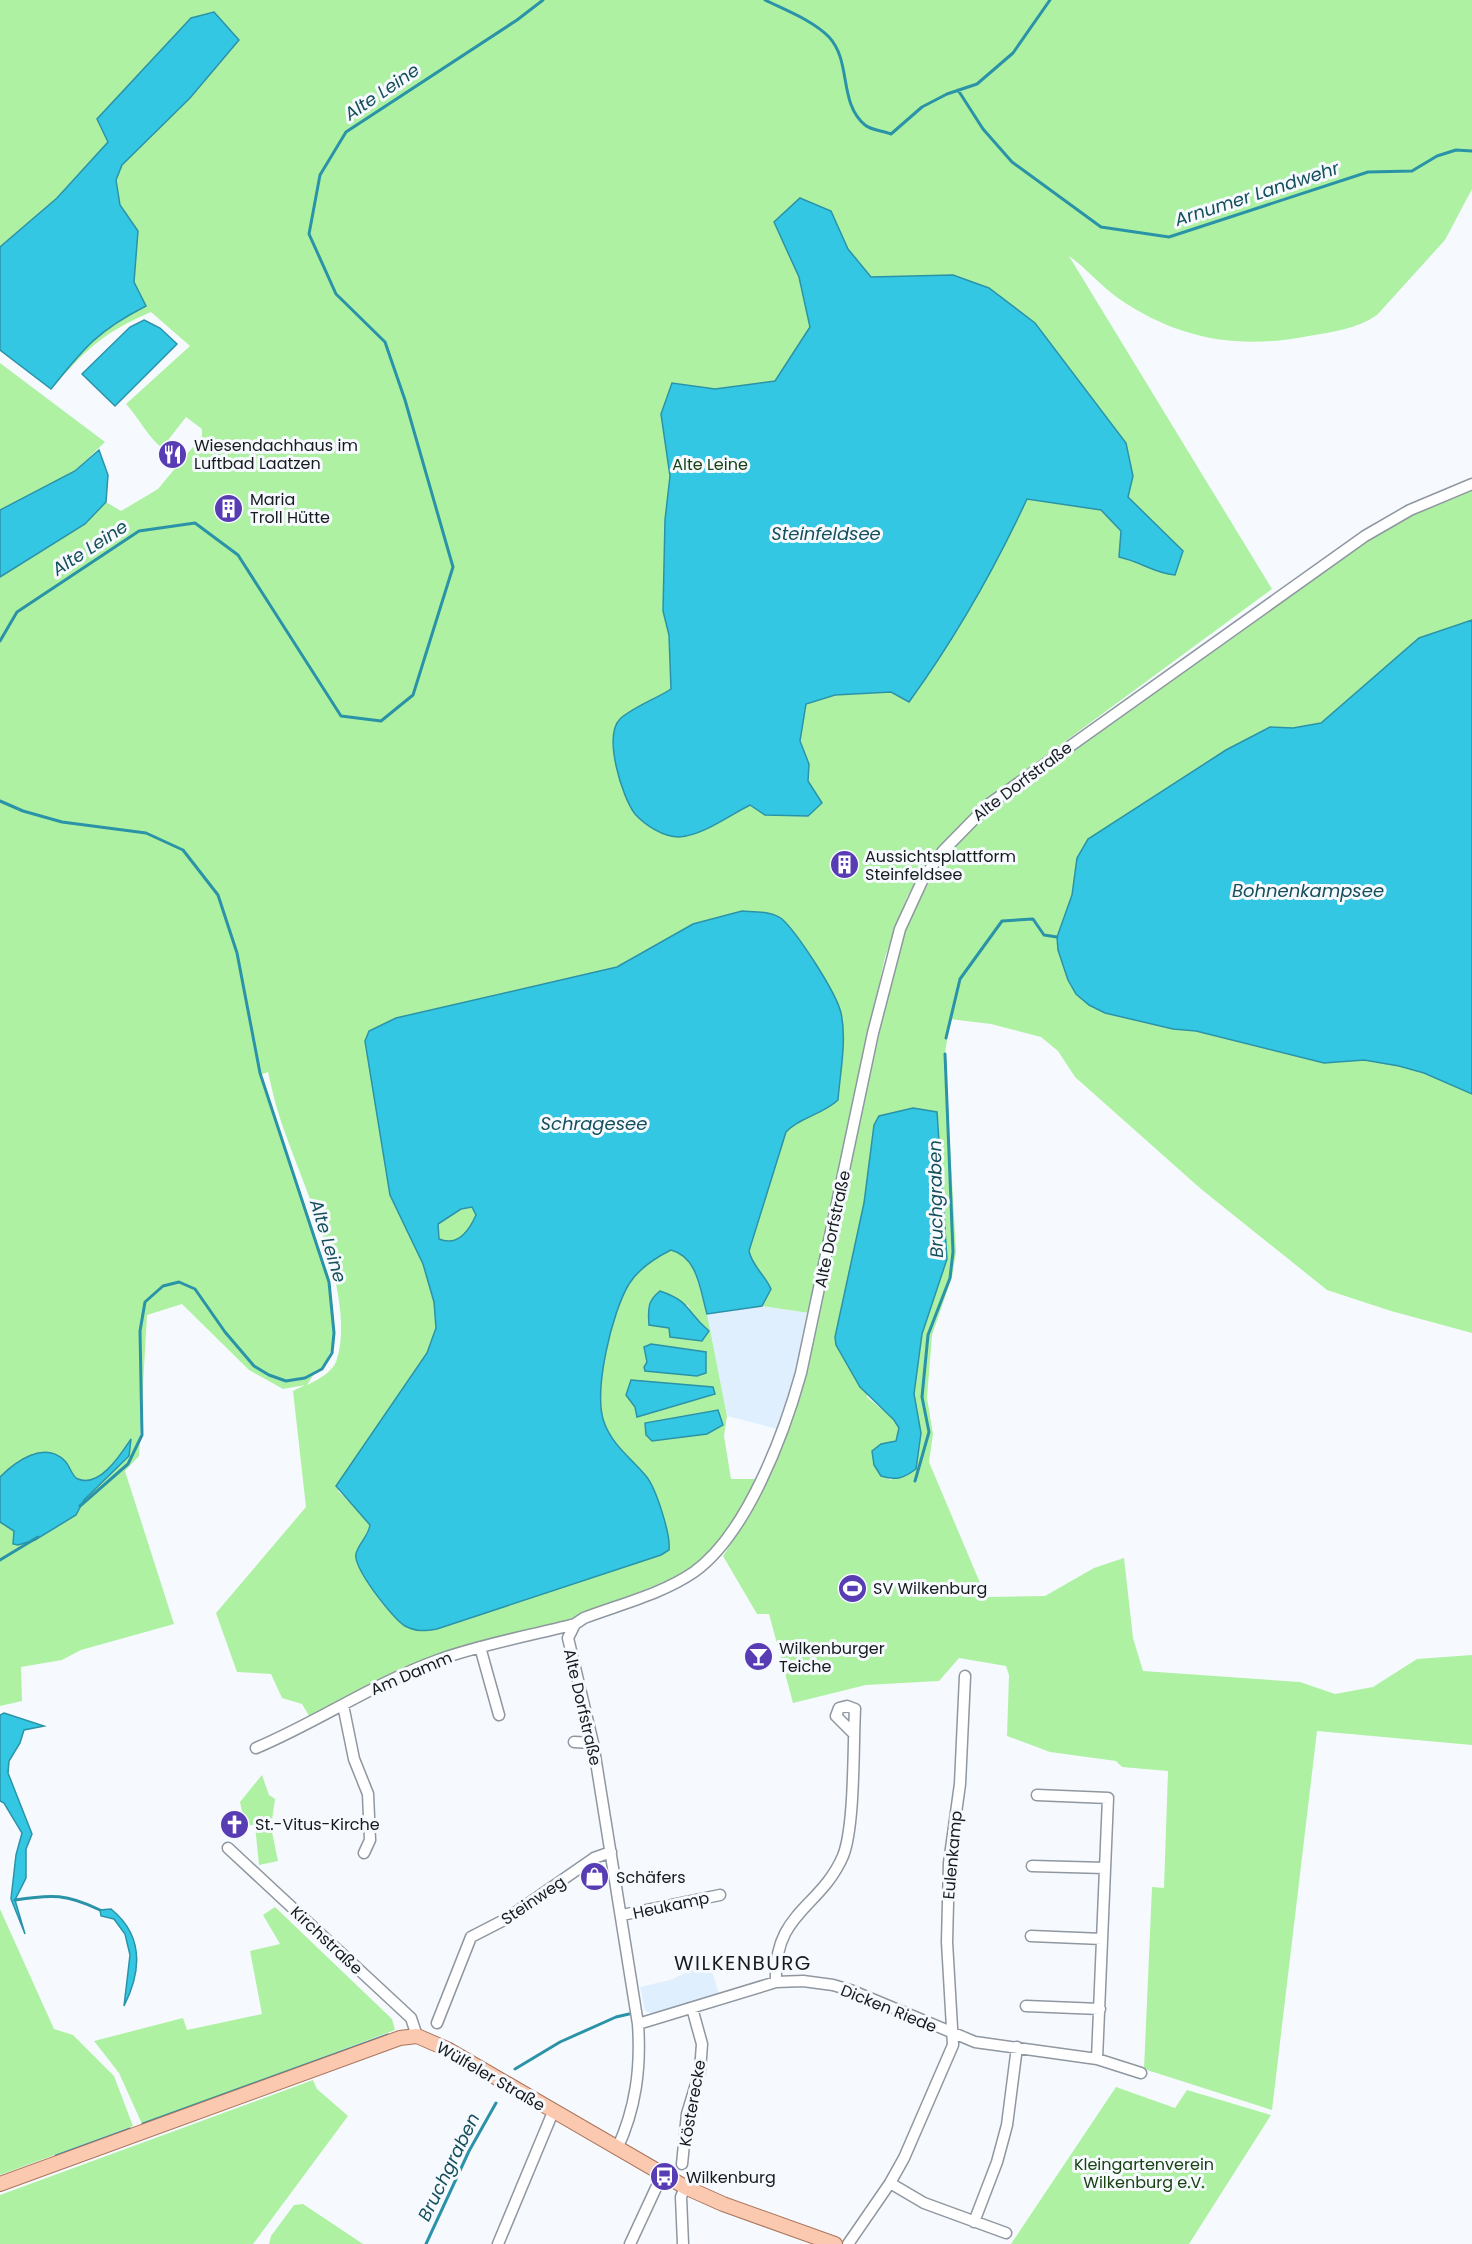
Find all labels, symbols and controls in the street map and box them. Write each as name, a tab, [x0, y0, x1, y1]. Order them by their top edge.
water label: Alte Leine	[338, 57, 424, 126]
water label: Arnumer Landwehr	[1171, 155, 1343, 232]
place label: Wiesendachhaus im Luftbad Laatzen	[194, 434, 358, 475]
restaurant icon: Wiesendachhaus im Luftbad Laatzen	[157, 438, 189, 470]
park label: Alte Leine	[672, 453, 748, 476]
place label: Maria Troll Hütte	[250, 488, 330, 529]
building icon: Maria Troll Hütte	[213, 492, 245, 524]
water label: Alte Leine	[46, 514, 132, 582]
water label: Steinfeldsee	[771, 521, 881, 546]
street label: Alte Dorfstraße	[968, 736, 1077, 826]
place label: Aussichtsplattform Steinfeldsee	[865, 845, 1016, 886]
building icon: Aussichtsplattform Steinfeldsee	[828, 849, 860, 881]
water label: Bohnenkampsee	[1232, 878, 1384, 903]
water label: Schragesee	[541, 1111, 647, 1136]
water label: Bruchgraben	[922, 1140, 949, 1258]
street label: Alte Dorfstraße	[809, 1168, 856, 1290]
water label: Alte Leine	[304, 1195, 353, 1285]
sports icon: SV Wilkenburg	[836, 1572, 868, 1604]
place label: SV Wilkenburg	[873, 1577, 987, 1600]
place label: Wilkenburger Teiche	[779, 1637, 885, 1678]
bar icon: Wilkenburger Teiche	[742, 1641, 774, 1673]
street label: Am Damm	[367, 1646, 456, 1701]
street label: Alte Dorfstraße	[558, 1646, 607, 1768]
church icon: St.-Vitus-Kirche	[218, 1808, 250, 1840]
street label: Eulenkamp	[937, 1810, 968, 1900]
place label: St.-Vitus-Kirche	[255, 1813, 380, 1836]
shop icon: Schäfers	[579, 1861, 611, 1893]
place label: Schäfers	[616, 1866, 686, 1889]
street label: Steinweg	[497, 1870, 570, 1930]
street label: Heukamp	[631, 1886, 712, 1925]
street label: Kirchstraße	[285, 1901, 368, 1980]
district label: WILKENBURG	[674, 1949, 812, 1977]
street label: Dicken Riede	[837, 1979, 940, 2038]
street label: Wülfeler Straße	[432, 2036, 549, 2117]
street label: Kösterecke	[674, 2058, 711, 2148]
water label: Bruchgraben	[412, 2108, 486, 2225]
park label: Kleingartenverein Wilkenburg e.V.	[1074, 2153, 1214, 2194]
bus stop icon: Wilkenburg	[649, 2161, 681, 2193]
place label: Wilkenburg	[686, 2166, 776, 2189]

